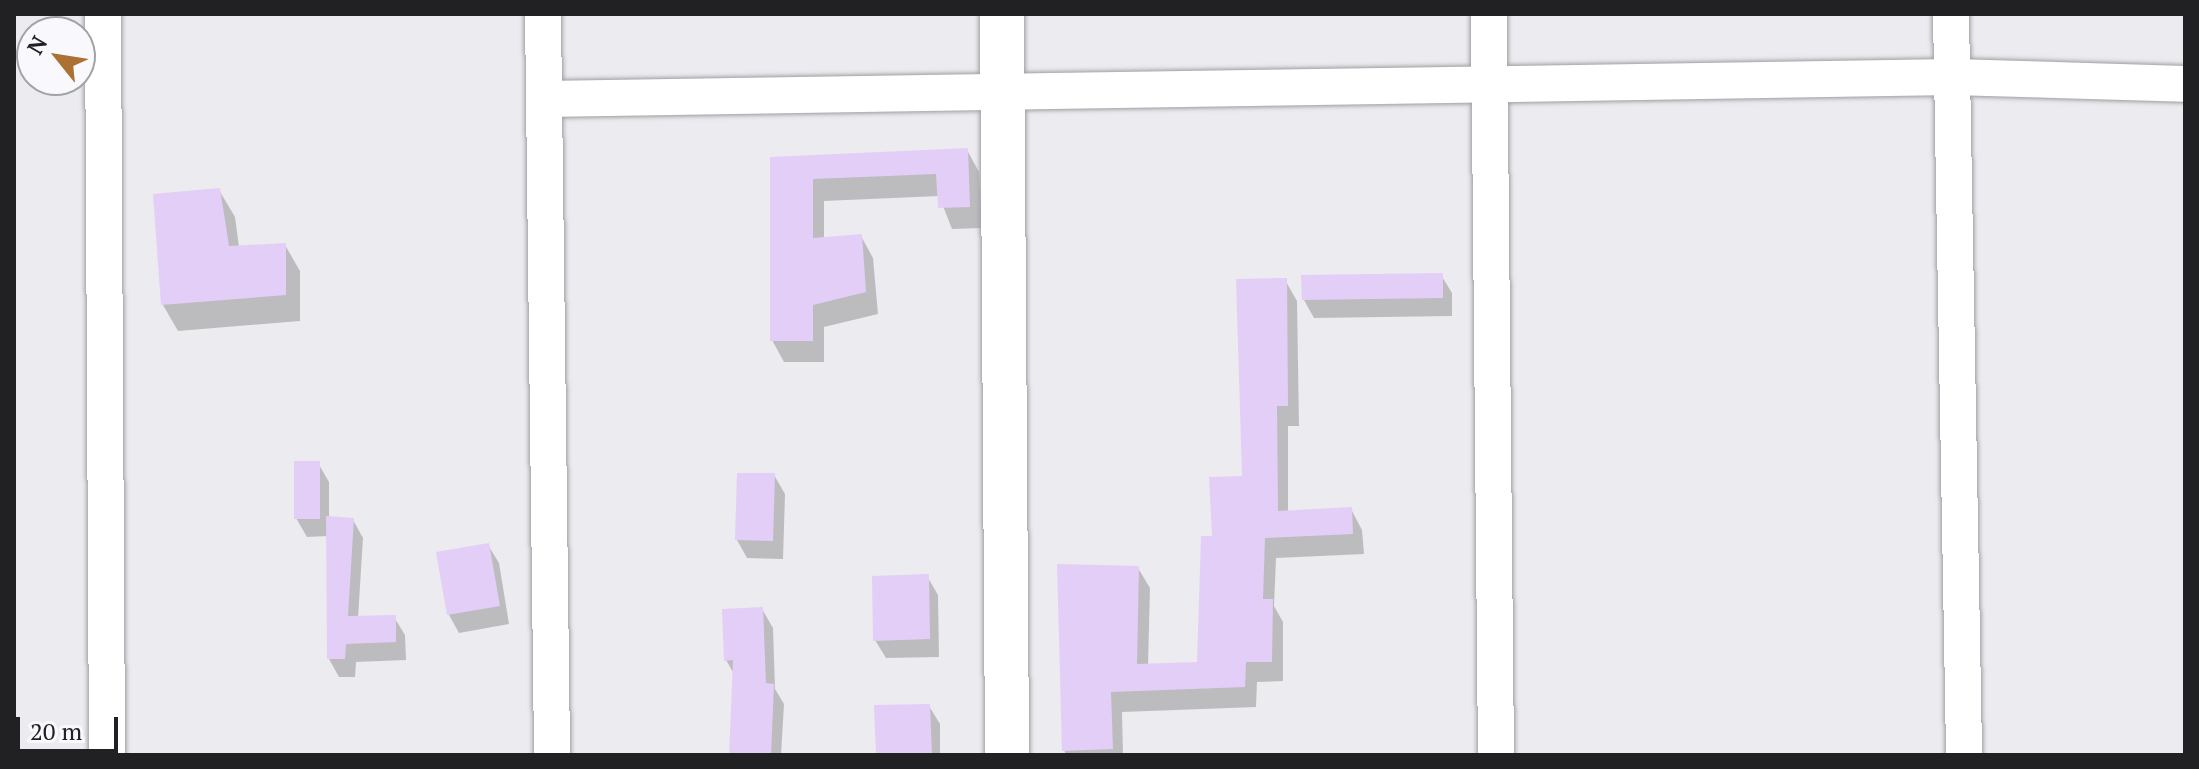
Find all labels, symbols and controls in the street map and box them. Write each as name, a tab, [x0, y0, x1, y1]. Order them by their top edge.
north arrow	[16, 16, 96, 96]
text: N	[20, 30, 53, 59]
scale bar	[20, 701, 122, 751]
text: 20 m	[30, 715, 82, 747]

